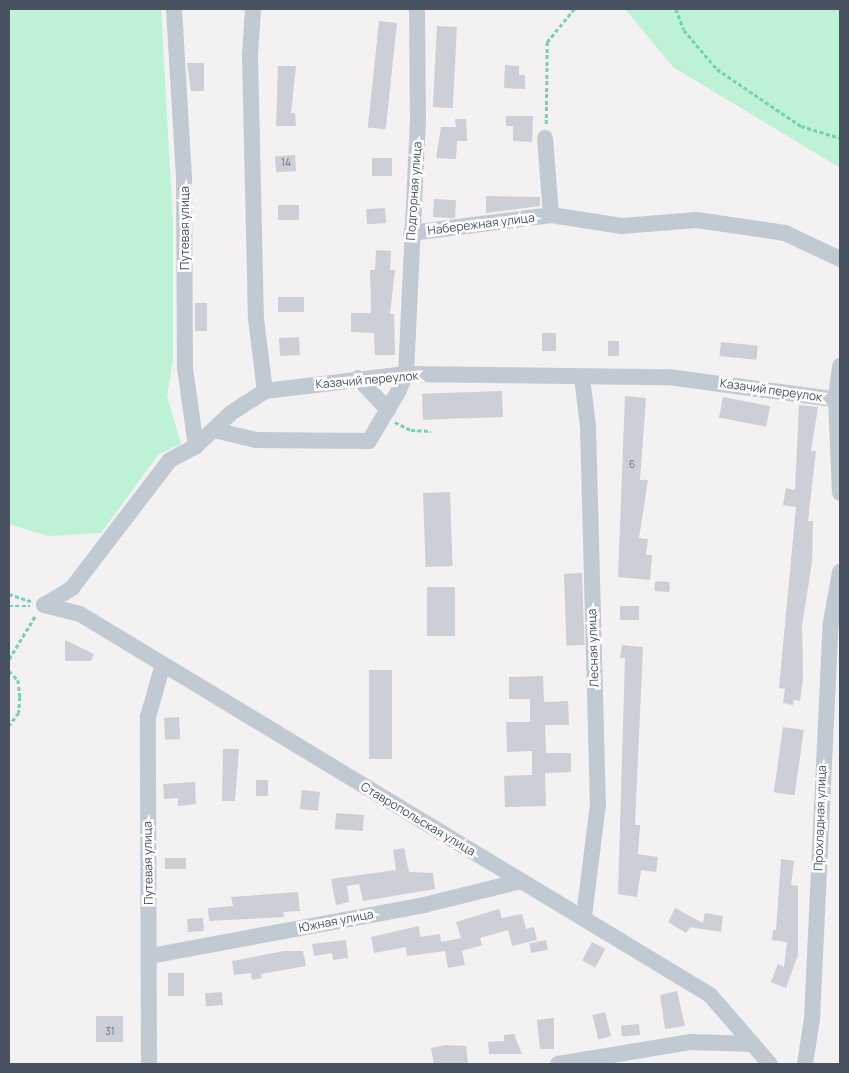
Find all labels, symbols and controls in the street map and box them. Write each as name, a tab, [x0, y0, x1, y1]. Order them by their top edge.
street label: Подгорная улица	[403, 141, 425, 241]
house number: 14	[281, 157, 291, 169]
street label: Путевая улица	[178, 186, 192, 270]
street label: Набережная улица	[427, 210, 535, 238]
street label: Казачий переулок	[315, 368, 419, 392]
street label: Казачий переулок	[719, 376, 823, 404]
house number: 6	[629, 459, 635, 471]
street label: Лесная улица	[584, 608, 602, 688]
street label: Прохладная улица	[811, 765, 829, 871]
street label: Ставропольская улица	[358, 779, 478, 859]
street label: Путевая улица	[140, 821, 156, 905]
street label: Южная улица	[297, 907, 375, 935]
house number: 31	[105, 1026, 115, 1038]

